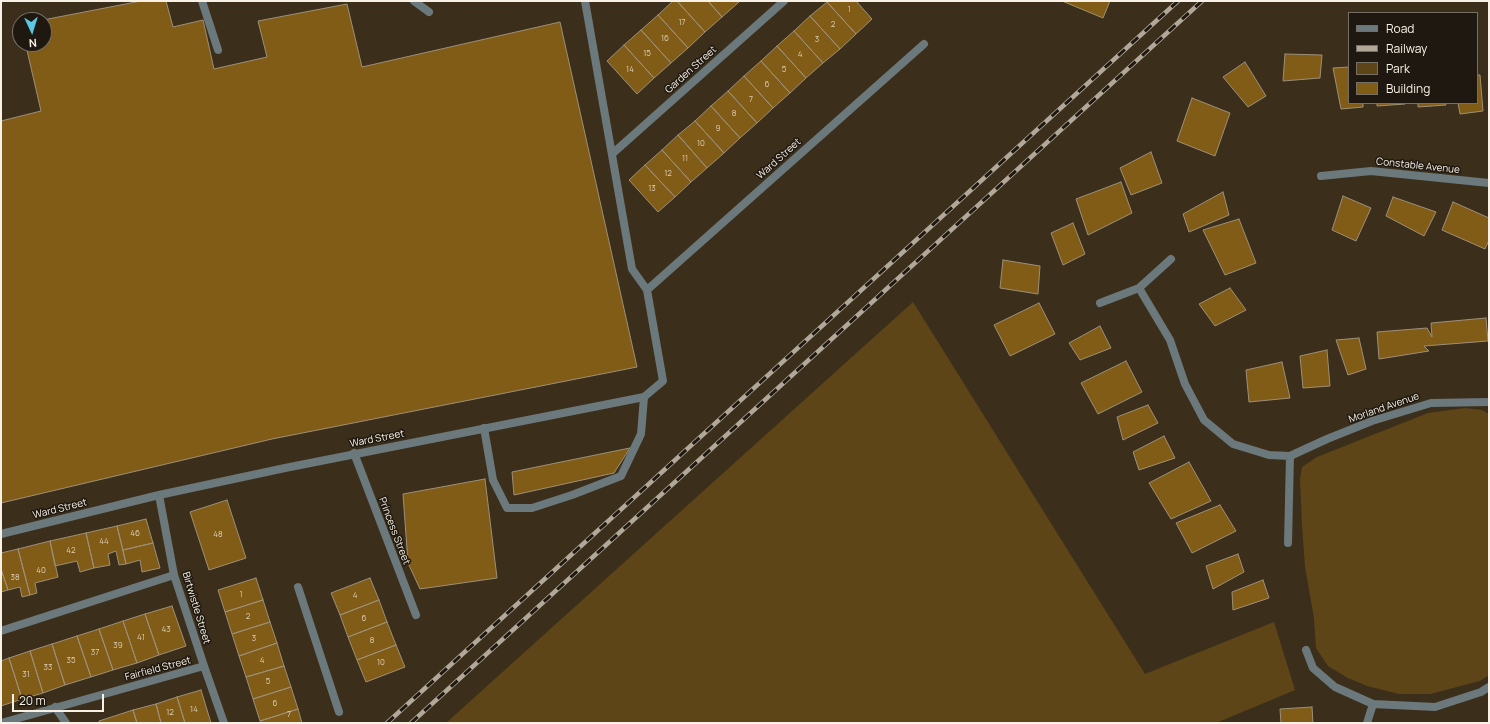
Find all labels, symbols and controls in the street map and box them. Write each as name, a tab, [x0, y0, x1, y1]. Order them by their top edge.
house number: 1	[847, 5, 851, 15]
north arrow	[12, 12, 52, 52]
legend	[1348, 12, 1478, 104]
house number: 17	[678, 18, 686, 28]
house number: 2	[831, 20, 835, 30]
text: Road	[1386, 20, 1414, 37]
house number: 16	[661, 34, 669, 44]
house number: 3	[815, 35, 819, 45]
text: N	[28, 36, 37, 51]
text: Railway	[1386, 40, 1427, 57]
street label: Garden Street	[663, 44, 719, 96]
house number: 15	[643, 49, 651, 59]
house number: 4	[798, 50, 802, 60]
text: Park	[1386, 60, 1410, 77]
house number: 14	[626, 65, 634, 75]
house number: 5	[782, 65, 786, 75]
house number: 6	[765, 80, 769, 90]
text: Building	[1386, 80, 1430, 97]
house number: 7	[749, 95, 753, 105]
house number: 8	[732, 109, 736, 119]
house number: 9	[716, 124, 720, 134]
street label: Ward Street	[754, 136, 804, 182]
house number: 10	[697, 139, 705, 149]
house number: 11	[682, 154, 688, 164]
street label: Constable Avenue	[1376, 156, 1460, 176]
house number: 12	[664, 169, 672, 179]
house number: 13	[648, 184, 656, 194]
street label: Morland Avenue	[1347, 390, 1421, 426]
street label: Ward Street	[349, 428, 405, 450]
street label: Ward Street	[32, 496, 88, 522]
street label: Princess Street	[376, 496, 412, 566]
house number: 46	[130, 529, 140, 539]
house number: 48	[213, 530, 223, 540]
house number: 44	[99, 537, 109, 547]
house number: 42	[66, 546, 76, 556]
house number: 40	[36, 566, 46, 576]
street label: Birtwistle Street	[179, 570, 213, 646]
house number: 38	[10, 573, 20, 583]
house number: 1	[239, 590, 243, 600]
house number: 4	[353, 591, 357, 601]
house number: 2	[246, 612, 250, 622]
house number: 6	[362, 614, 366, 624]
house number: 43	[161, 625, 171, 635]
house number: 41	[137, 633, 145, 643]
house number: 3	[252, 634, 256, 644]
house number: 8	[370, 636, 374, 646]
house number: 39	[113, 641, 123, 651]
house number: 37	[91, 648, 99, 658]
street label: Fairfield Street	[124, 654, 192, 684]
house number: 35	[66, 656, 76, 666]
house number: 4	[260, 656, 264, 666]
house number: 10	[377, 658, 385, 668]
house number: 33	[44, 663, 52, 673]
house number: 31	[22, 670, 30, 680]
house number: 5	[266, 677, 270, 687]
scale bar	[14, 686, 106, 712]
text: 20 m	[19, 692, 46, 709]
house number: 6	[273, 699, 277, 709]
house number: 14	[190, 705, 198, 715]
house number: 12	[166, 708, 174, 718]
house number: 7	[287, 710, 291, 720]

